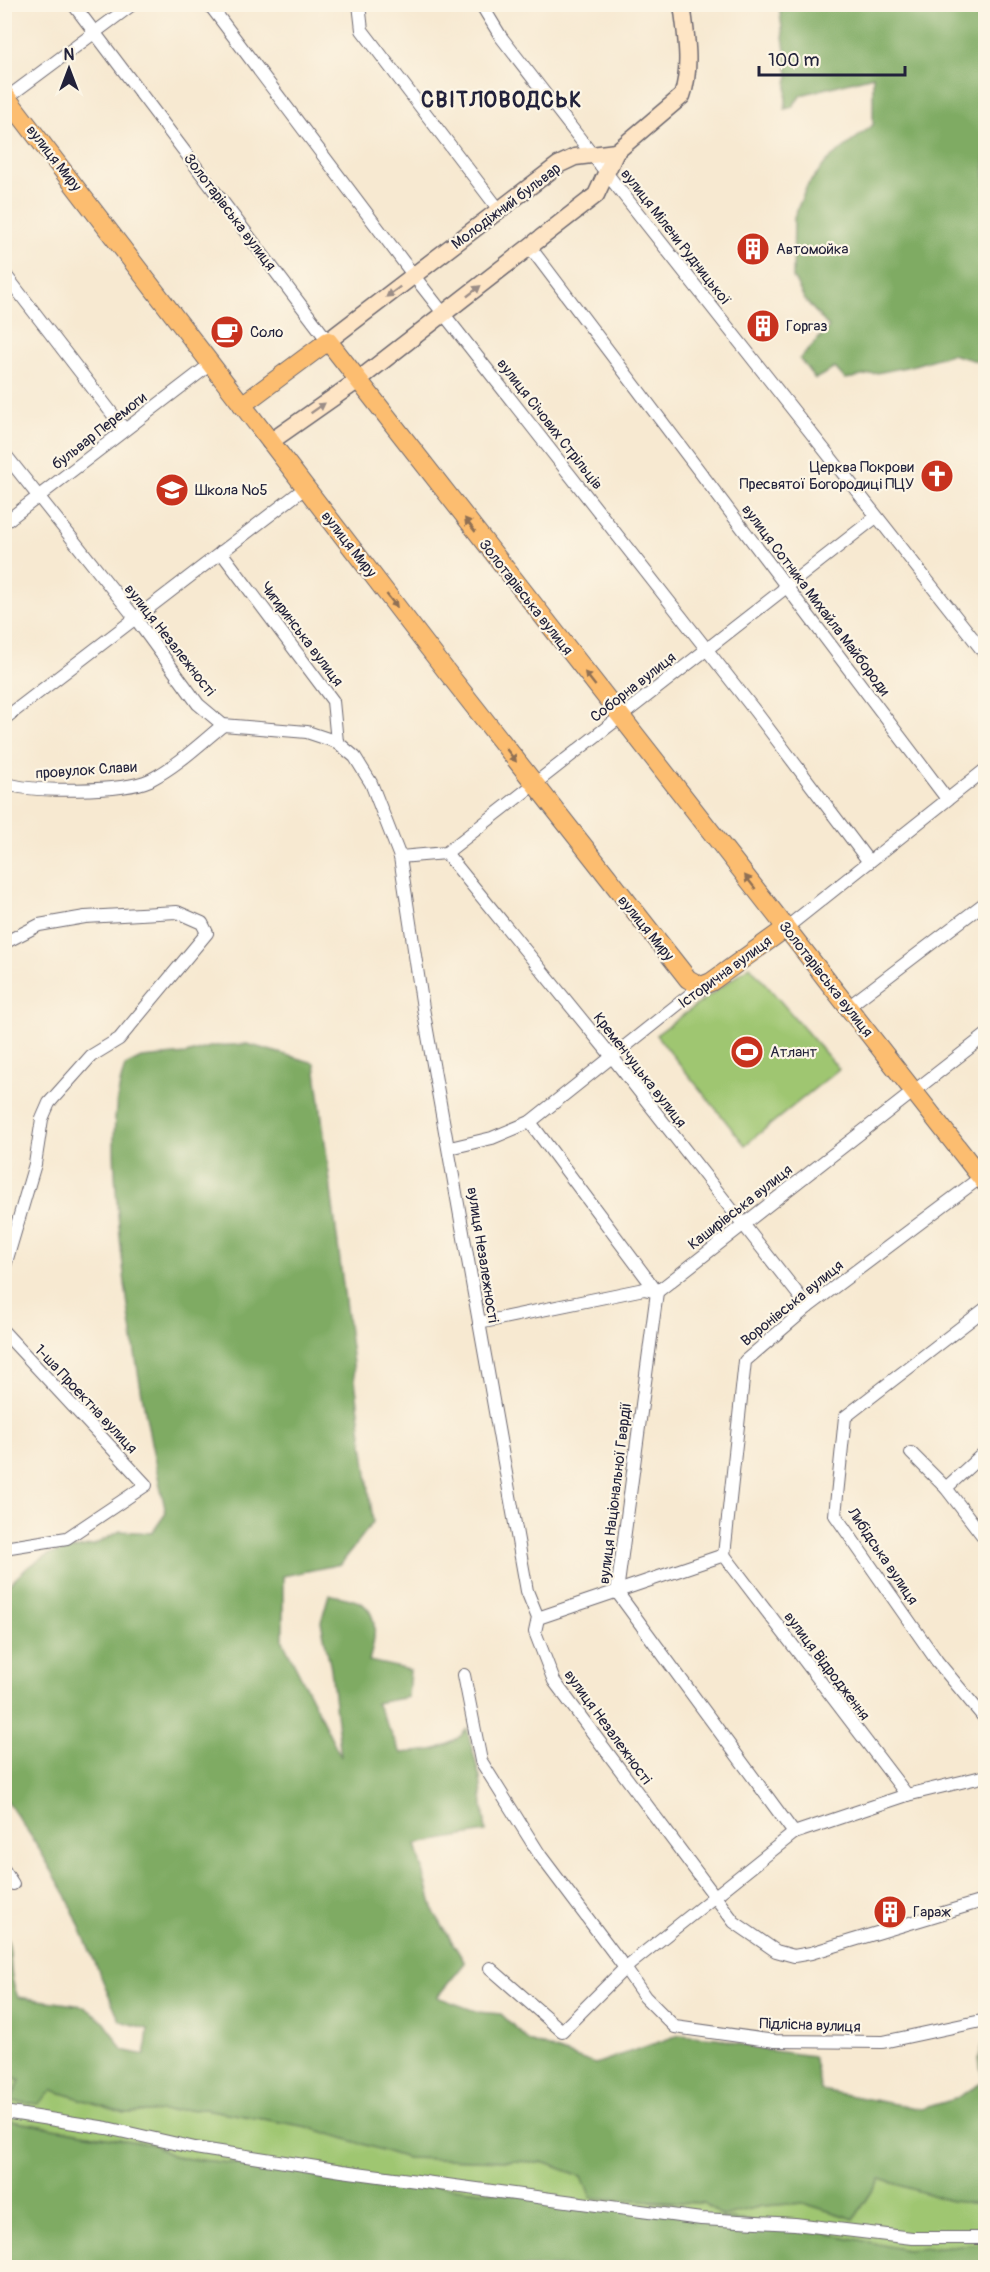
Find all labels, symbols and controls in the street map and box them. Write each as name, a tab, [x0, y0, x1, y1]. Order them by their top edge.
north arrow	[39, 39, 99, 99]
scale bar	[759, 39, 904, 77]
text: N	[64, 45, 75, 65]
text: 100 m	[768, 49, 820, 72]
district label: СВІТЛОВОДСЬК	[421, 87, 583, 114]
street label: вулиця Миру	[22, 121, 86, 196]
street label: Золотарівська вулиця	[179, 150, 280, 275]
street label: Молодіжний бульвар	[448, 159, 565, 254]
street label: вулиця Мілени Рудницької	[616, 165, 735, 310]
building icon: Автомойка	[735, 231, 771, 267]
place label: Автомойка	[776, 240, 849, 259]
one-way arrow	[465, 285, 481, 297]
one-way arrow	[385, 286, 401, 298]
building icon: Горгаз	[745, 308, 781, 344]
cafe icon: Соло	[209, 314, 245, 350]
place label: Горгаз	[786, 317, 828, 336]
place label: Соло	[250, 323, 283, 342]
street label: вулиця Січових Стрільців	[492, 355, 607, 494]
street label: бульвар Перемоги	[48, 388, 151, 474]
one-way arrow	[309, 402, 325, 414]
place label: Церква Покрови Пресвятої Богородиці ПЦУ	[740, 458, 914, 494]
church icon: Церква Покрови Пресвятої Богородиці ПЦУ	[919, 458, 955, 494]
school or university icon: Школа №5	[154, 472, 190, 508]
place label: Школа №5	[195, 481, 268, 500]
street label: вулиця Сотника Михайла Майбороди	[737, 501, 894, 700]
street label: вулиця Миру	[317, 507, 381, 582]
one-way arrow	[464, 517, 476, 533]
street label: Золотарівська вулиця	[474, 536, 577, 659]
street label: Чигиринська вулиця	[256, 578, 347, 690]
street label: вулиця Незалежності	[120, 580, 219, 700]
one-way arrow	[386, 592, 398, 608]
street label: Соборна вулиця	[587, 648, 680, 727]
one-way arrow	[585, 671, 597, 686]
one-way arrow	[505, 747, 518, 763]
street label: провулок Слави	[35, 757, 138, 784]
one-way arrow	[744, 874, 756, 889]
street label: вулиця Миру	[613, 892, 678, 965]
street label: Золотарівська вулиця	[774, 918, 877, 1041]
street label: Історична вулиця	[675, 932, 776, 1013]
street label: Кременчуцька вулиця	[589, 1009, 690, 1132]
sports icon: Атлант	[729, 1034, 765, 1070]
place label: Атлант	[770, 1043, 818, 1062]
street label: Каширівська вулиця	[684, 1161, 796, 1254]
street label: вулиця Незалежності	[462, 1186, 503, 1325]
street label: Воронівська вулиця	[737, 1256, 847, 1351]
street label: 1-ша Проектна вулиця	[30, 1341, 141, 1458]
street label: вулиця Національної Гвардії	[595, 1401, 636, 1585]
street label: Либідська вулиця	[842, 1503, 922, 1609]
street label: вулиця Відродження	[779, 1608, 874, 1724]
street label: вулиця Незалежності	[560, 1666, 656, 1789]
building icon: Гараж	[872, 1894, 908, 1930]
place label: Гараж	[913, 1903, 951, 1922]
street label: Підлісна вулиця	[759, 2014, 861, 2037]

